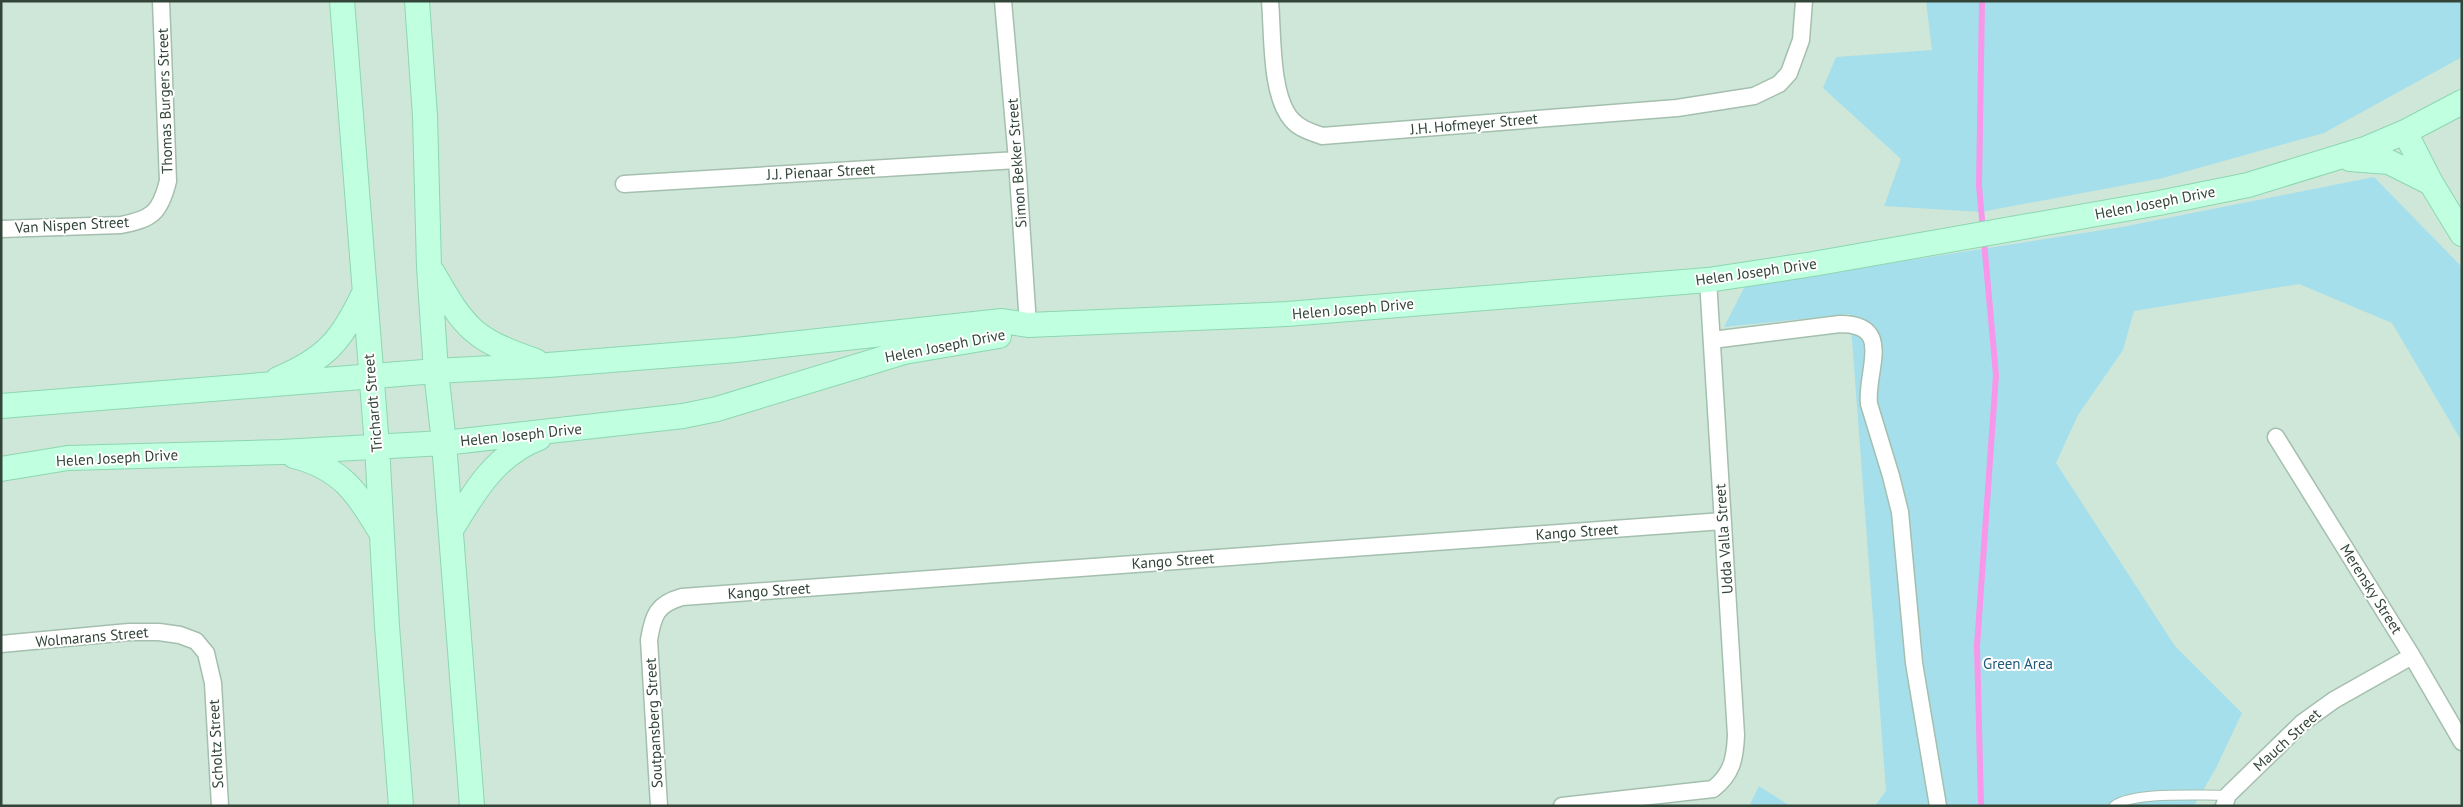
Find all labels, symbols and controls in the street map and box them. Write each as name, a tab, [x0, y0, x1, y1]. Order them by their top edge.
street label: Thomas Burgers Street	[152, 28, 177, 174]
street label: Simon Bekker Street	[1002, 98, 1031, 229]
street label: J.H. Hofmeyer Street	[1408, 108, 1538, 139]
street label: J.J. Pienaar Street	[765, 159, 876, 184]
street label: Helen Joseph Drive	[2093, 182, 2217, 223]
street label: Van Nispen Street	[14, 212, 129, 237]
street label: Helen Joseph Drive	[1694, 254, 1818, 289]
street label: Helen Joseph Drive	[1291, 294, 1415, 323]
street label: Helen Joseph Drive	[883, 325, 1007, 366]
street label: Trichardt Street	[359, 353, 386, 453]
street label: Helen Joseph Drive	[459, 419, 583, 450]
street label: Helen Joseph Drive	[55, 445, 178, 470]
street label: Udda Valla Street	[1710, 483, 1737, 595]
street label: Kango Street	[1535, 519, 1619, 544]
street label: Merensky Street	[2336, 540, 2407, 637]
street label: Kango Street	[1131, 548, 1215, 573]
street label: Kango Street	[727, 578, 811, 603]
street label: Wolmarans Street	[35, 622, 149, 651]
park label: Green Area	[1983, 654, 2053, 673]
street label: Soutpansberg Street	[641, 657, 666, 789]
street label: Scholtz Street	[204, 699, 227, 789]
street label: Mauch Street	[2249, 704, 2324, 775]

